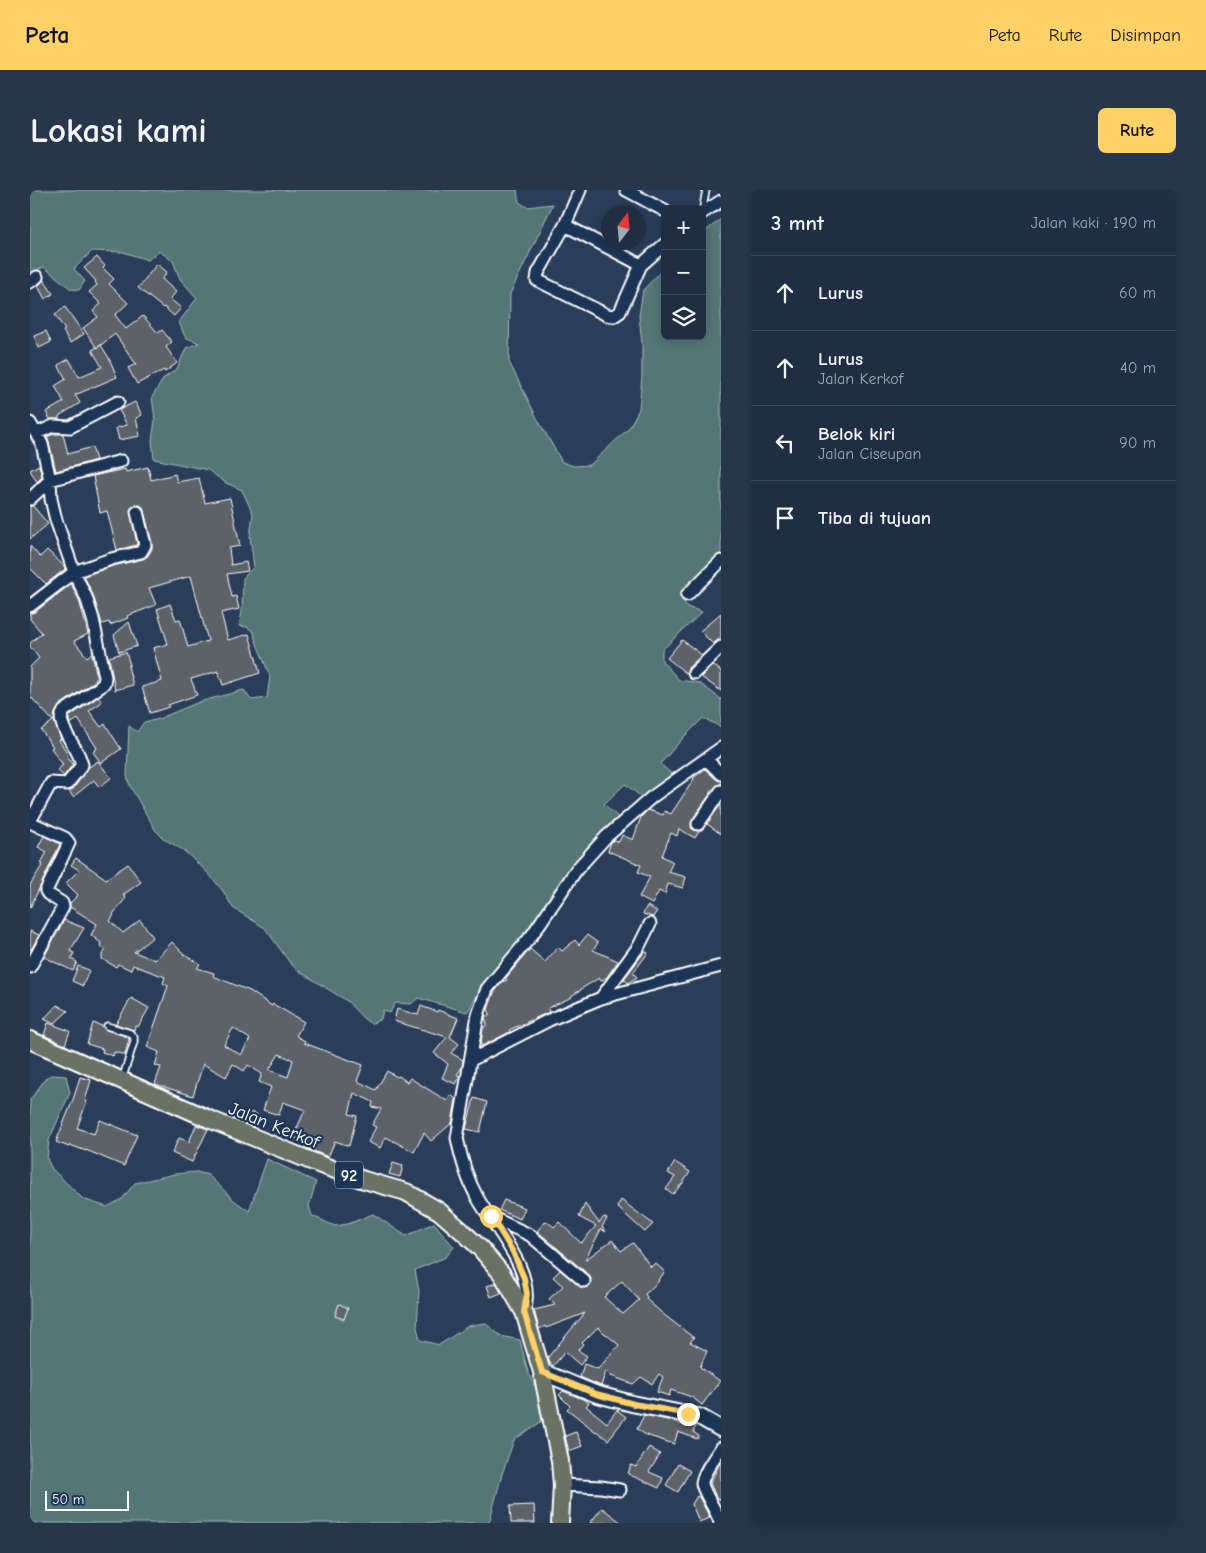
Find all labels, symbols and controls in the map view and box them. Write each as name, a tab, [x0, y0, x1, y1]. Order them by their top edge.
text: Peta	[25, 21, 70, 49]
text: Peta	[988, 25, 1021, 46]
text: Rute	[1049, 25, 1082, 46]
text: Disimpan	[1110, 25, 1181, 46]
button: Rute	[1098, 108, 1176, 153]
text: Lokasi kami	[30, 110, 207, 151]
north arrow	[601, 205, 646, 250]
map controls	[661, 205, 706, 340]
button: +	[661, 205, 706, 250]
text: 3 mnt	[771, 211, 824, 235]
text: Jalan kaki · 190 m	[1031, 214, 1156, 232]
button: −	[661, 250, 706, 295]
icon: ahead	[771, 279, 799, 307]
text: Lurus	[818, 282, 863, 304]
text: 60 m	[1119, 284, 1156, 302]
button: layers	[661, 295, 706, 340]
text: Lurus	[818, 348, 863, 370]
icon: ahead	[771, 354, 799, 382]
text: 40 m	[1120, 359, 1156, 377]
text: Jalan Kerkof	[818, 370, 903, 388]
text: Belok kiri	[818, 423, 895, 445]
icon: left	[771, 429, 799, 457]
text: 90 m	[1119, 434, 1156, 452]
text: Jalan Ciseupan	[818, 445, 921, 463]
icon: arrive	[771, 504, 799, 532]
text: Tiba di tujuan	[818, 507, 931, 529]
street label: Jalan Kerkof	[225, 1098, 323, 1154]
road number: 92	[335, 1162, 363, 1188]
route start	[480, 1205, 503, 1228]
route end	[677, 1403, 700, 1426]
scale bar	[45, 1488, 129, 1511]
text: 50 m	[52, 1491, 84, 1508]

